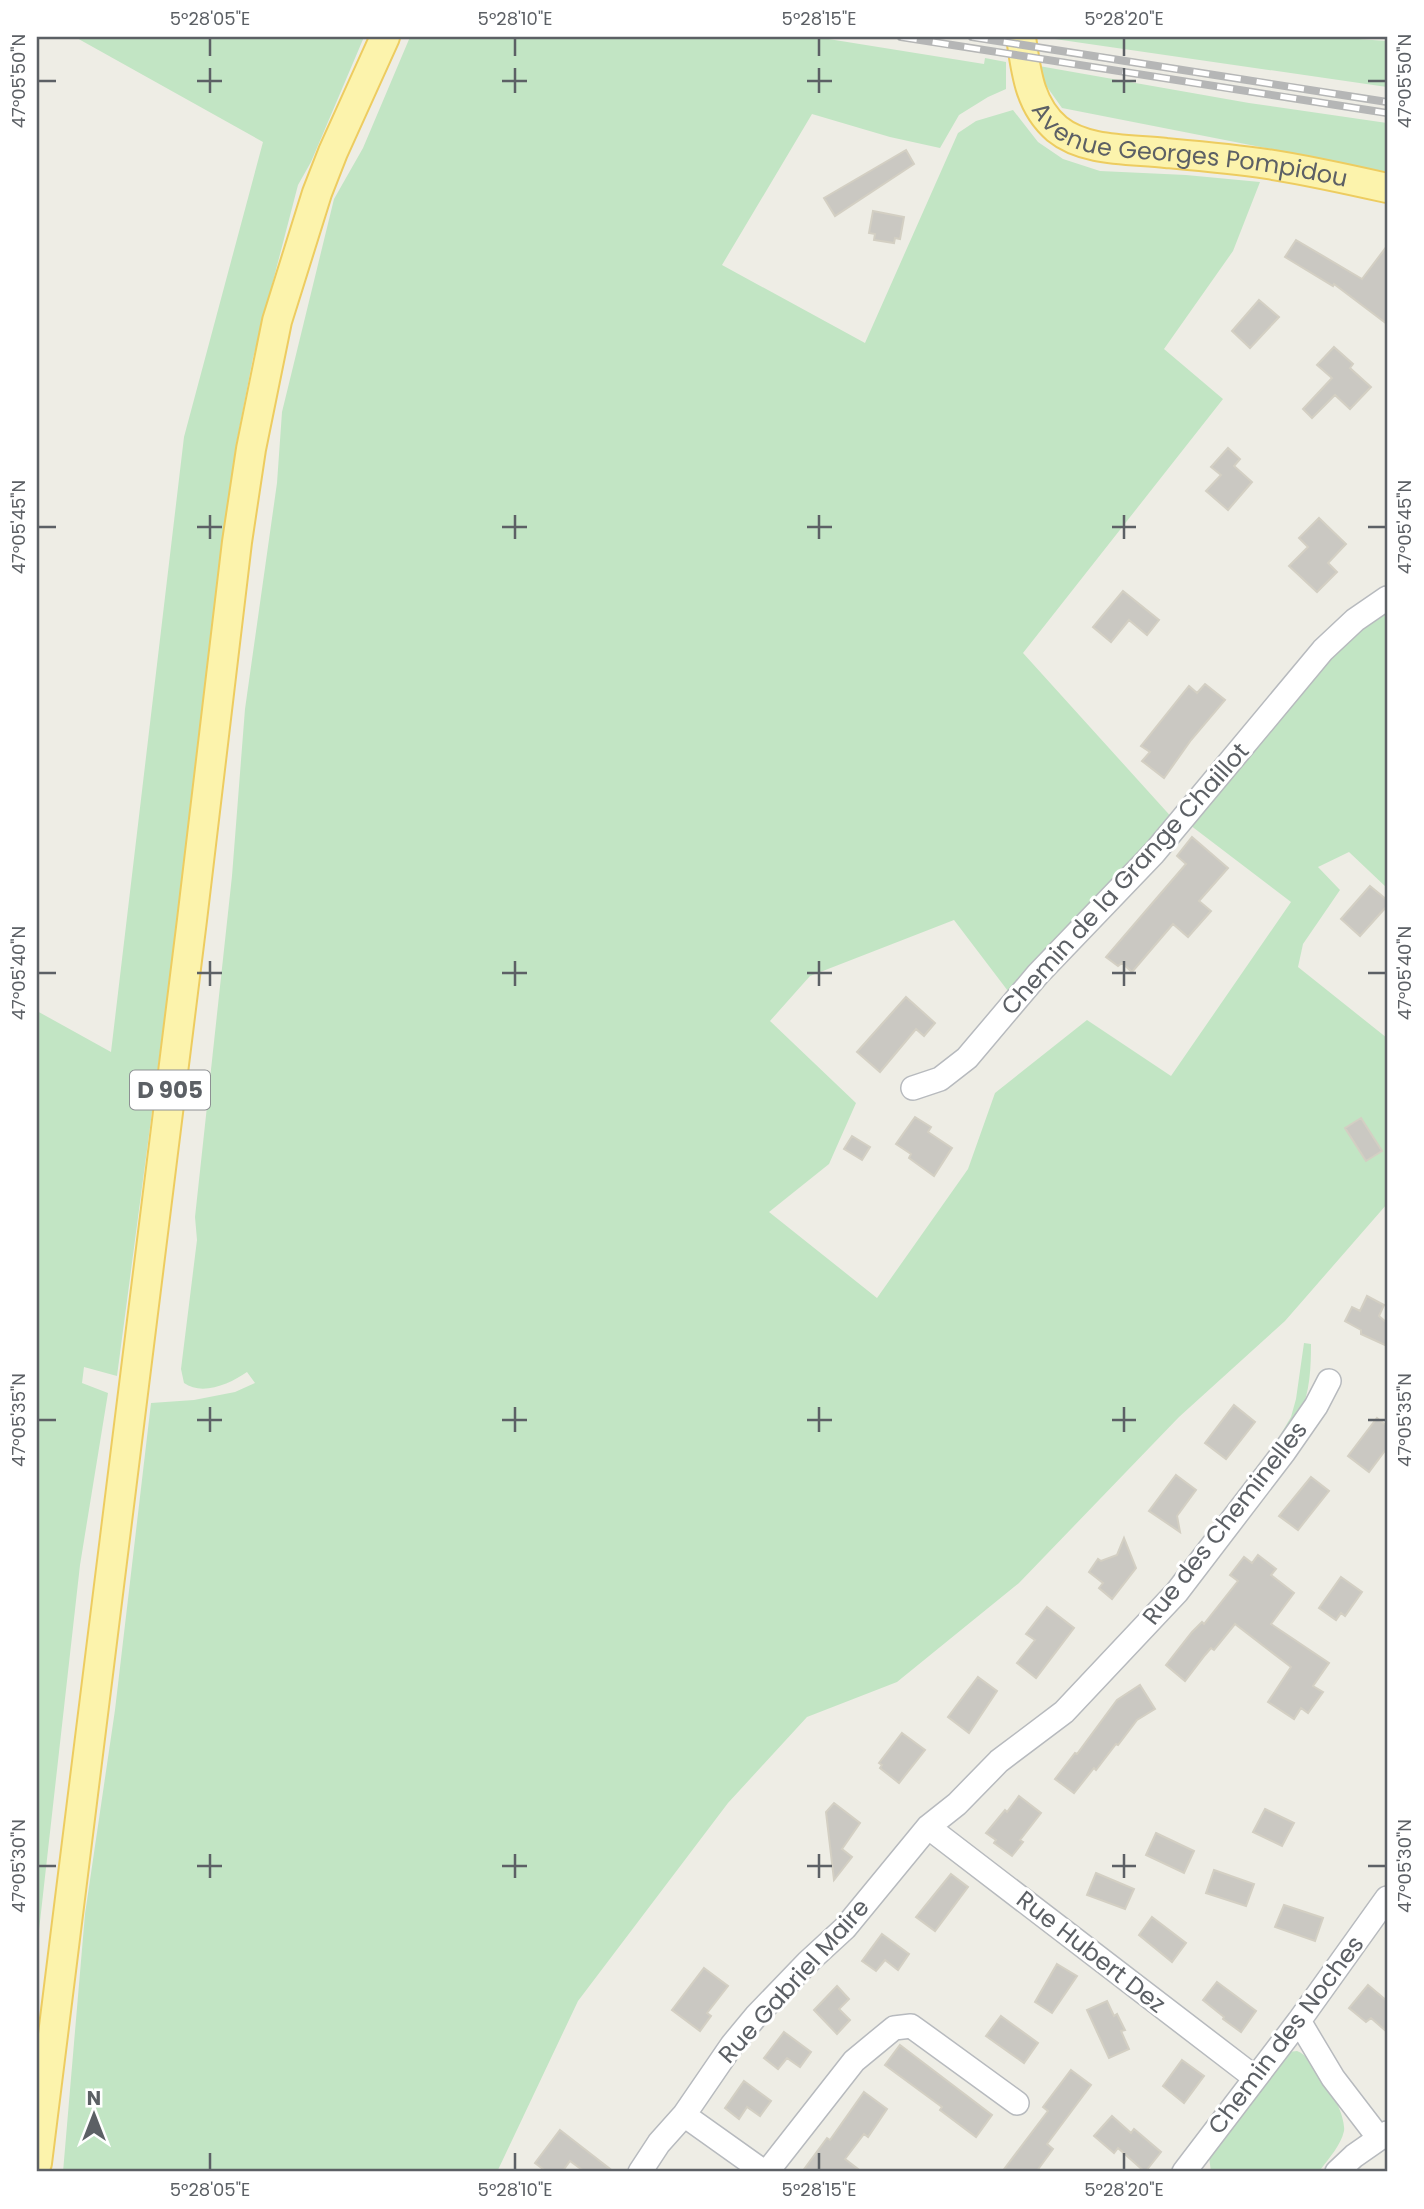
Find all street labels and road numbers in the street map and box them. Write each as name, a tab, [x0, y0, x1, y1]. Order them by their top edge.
street label: Avenue Georges Pompidou	[1024, 96, 1351, 195]
street label: Chemin de la Grange Chaillot	[993, 735, 1256, 1022]
road number: D 905	[130, 1070, 210, 1110]
street label: Rue des Cheminelles	[1135, 1414, 1315, 1631]
street label: Rue Hubert Dez	[1010, 1883, 1173, 2020]
street label: Rue Gabriel Maire	[711, 1891, 876, 2070]
street label: Chemin des Noches	[1200, 1929, 1371, 2141]

